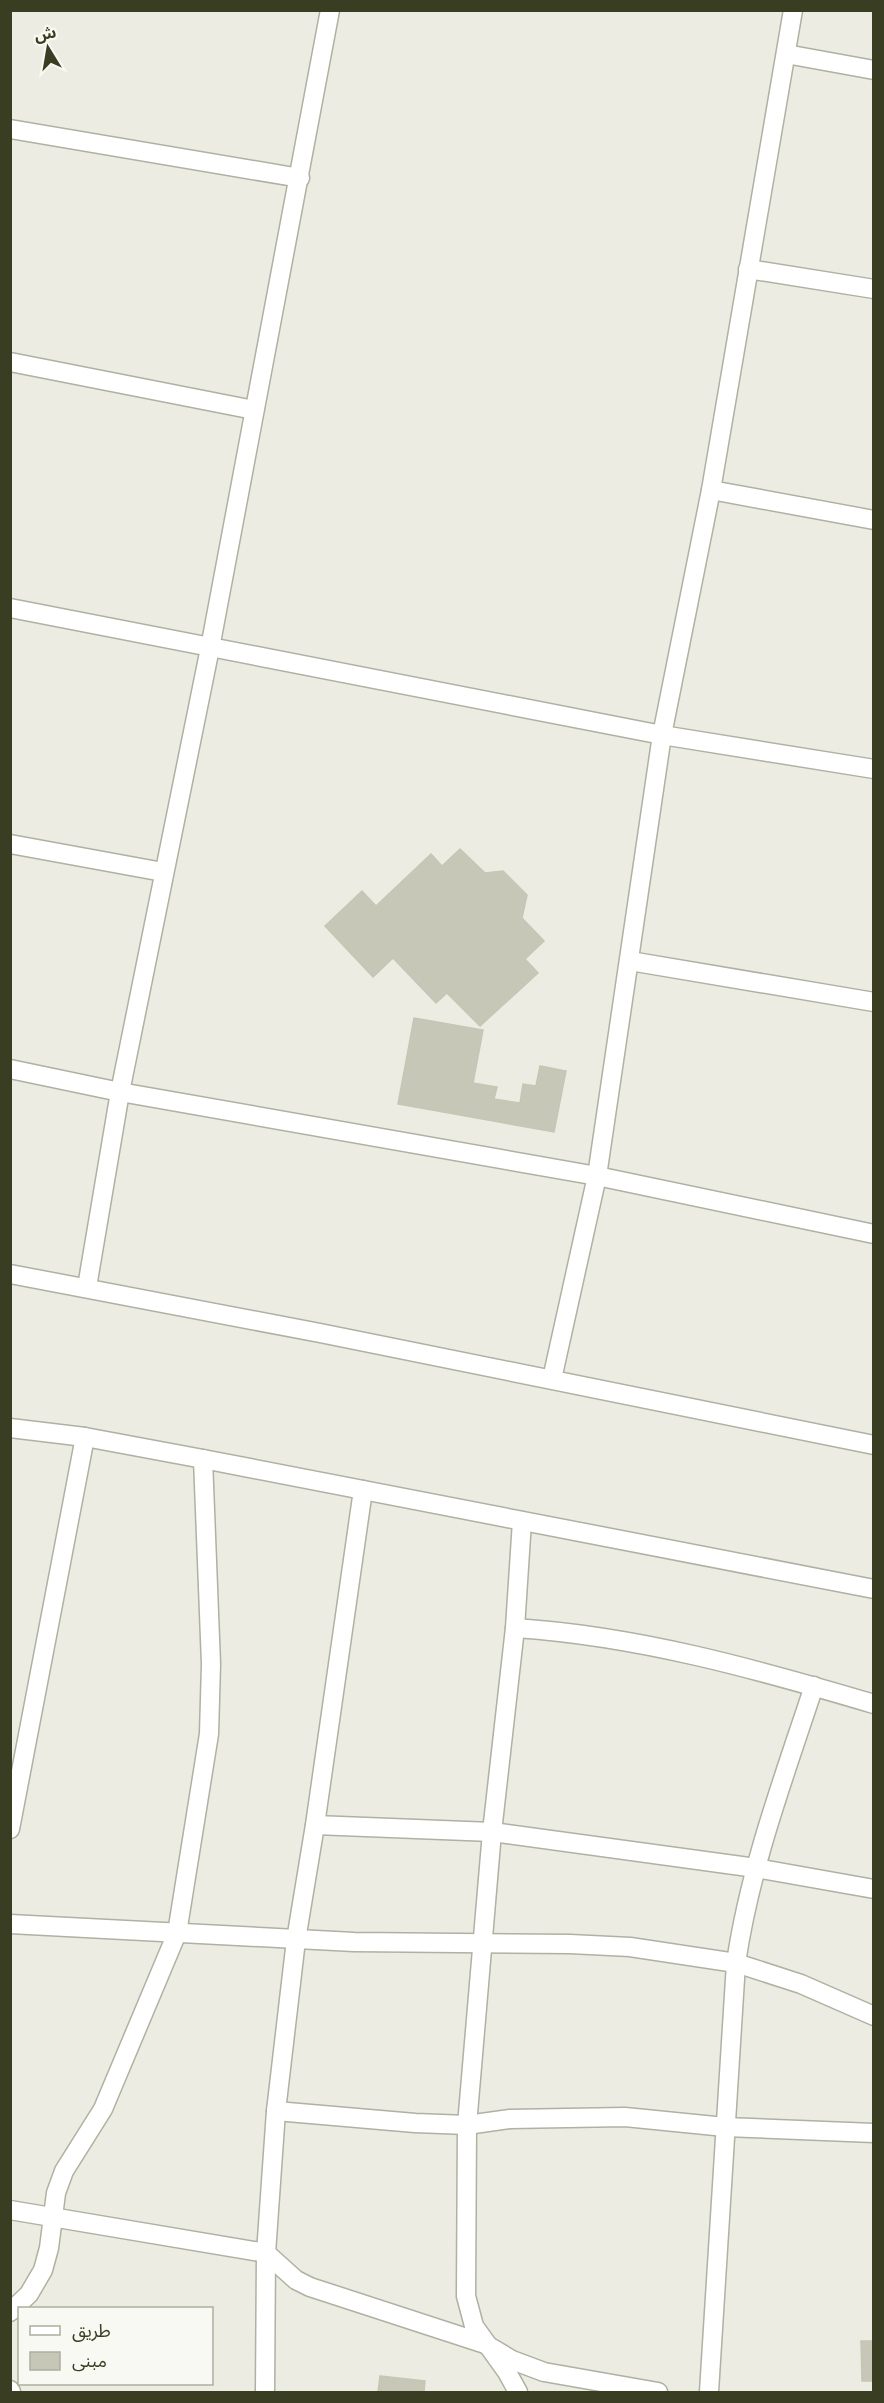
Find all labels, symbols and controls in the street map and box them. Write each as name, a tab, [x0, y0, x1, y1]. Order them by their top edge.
north arrow	[18, 18, 78, 78]
text: ش	[33, 22, 58, 45]
legend	[18, 2307, 213, 2385]
text: طريق	[72, 2320, 111, 2342]
text: مبنى	[72, 2350, 107, 2372]

